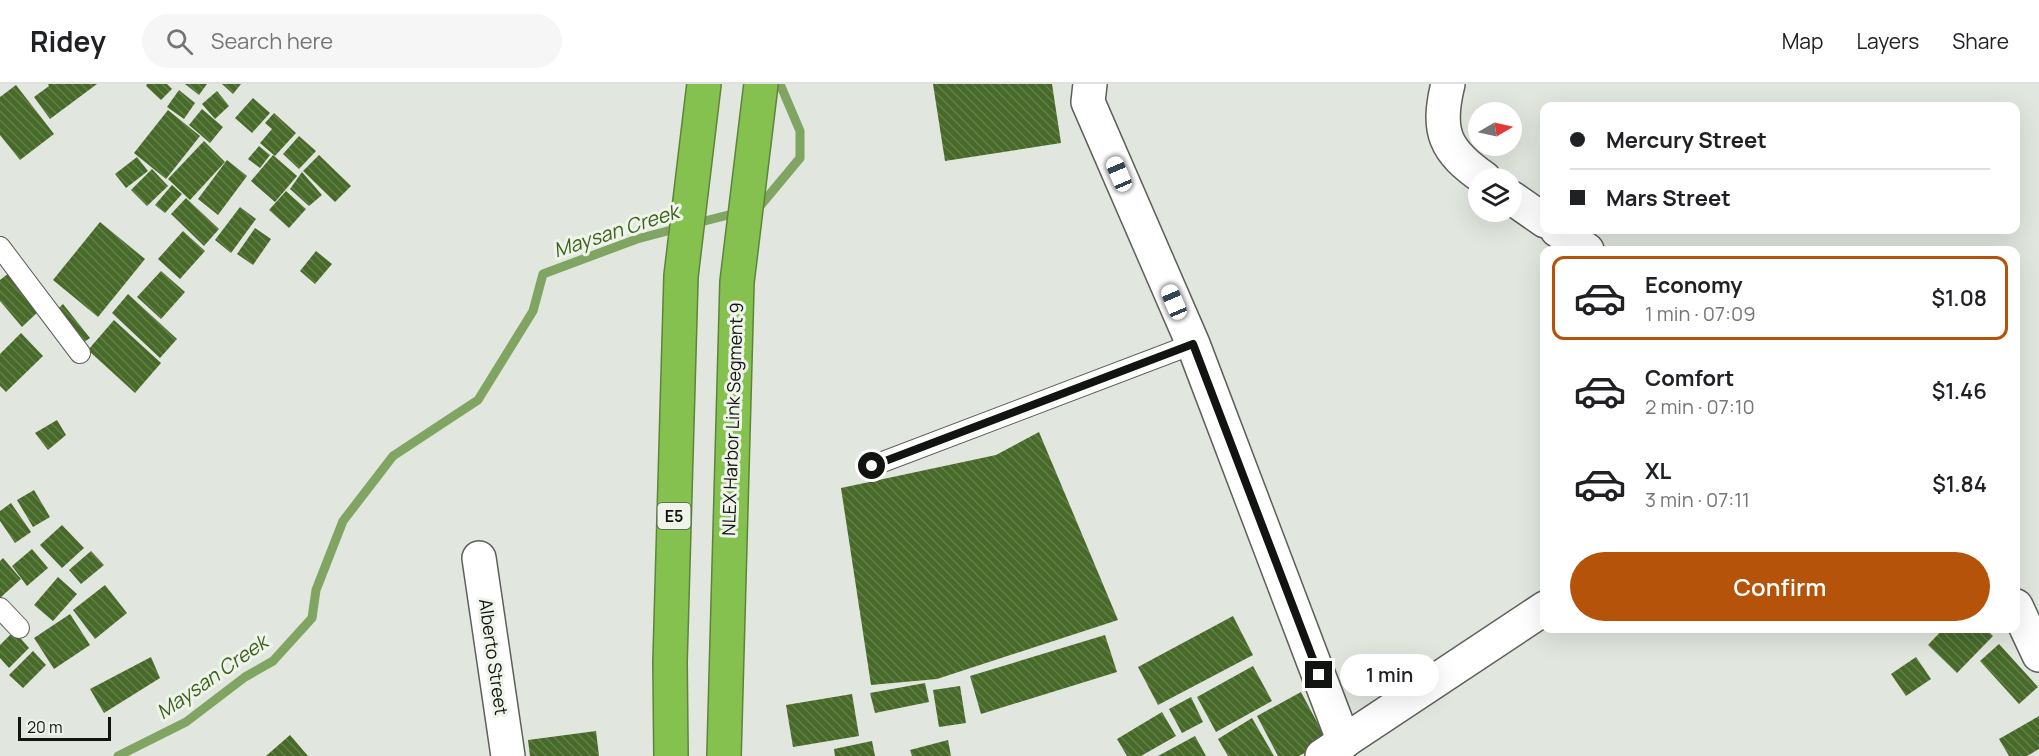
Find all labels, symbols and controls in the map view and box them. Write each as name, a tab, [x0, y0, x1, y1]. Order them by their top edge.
search box	[142, 14, 562, 68]
text: Ridey	[30, 22, 106, 60]
icon: search	[163, 25, 196, 58]
text: Search here	[211, 26, 333, 56]
text: Map	[1782, 27, 1823, 55]
text: Layers	[1856, 27, 1919, 55]
text: Share	[1952, 27, 2009, 55]
north arrow	[1468, 102, 1522, 156]
map controls	[1468, 102, 1522, 222]
text: Mercury Street	[1606, 125, 1767, 155]
car	[1104, 154, 1134, 194]
button: layers	[1468, 168, 1522, 222]
text: Mars Street	[1606, 183, 1731, 213]
water label: Maysan Creek	[550, 197, 685, 263]
text: Economy	[1645, 270, 1743, 300]
icon: car	[1573, 271, 1627, 325]
car	[1159, 282, 1189, 322]
text: $1.08	[1931, 283, 1987, 313]
text: 1 min · 07:09	[1645, 300, 1756, 327]
street label: NLEX Harbor Link Segment 9	[716, 302, 748, 536]
text: Comfort	[1645, 363, 1734, 393]
icon: car	[1573, 364, 1627, 418]
text: $1.46	[1932, 376, 1987, 406]
text: 2 min · 07:10	[1645, 393, 1755, 420]
route start	[858, 452, 885, 479]
text: XL	[1645, 456, 1671, 486]
icon: car	[1573, 457, 1627, 511]
text: $1.84	[1932, 469, 1987, 499]
text: 3 min · 07:11	[1645, 486, 1750, 513]
road number: E5	[658, 503, 690, 529]
button: Confirm	[1570, 552, 1990, 621]
street label: Alberto Street	[474, 597, 514, 717]
water label: Maysan Creek	[151, 626, 275, 725]
callout: 1 min	[1340, 654, 1439, 696]
route end	[1305, 661, 1332, 688]
text: 1 min	[1366, 661, 1413, 688]
scale bar	[18, 714, 111, 742]
text: 20 m	[27, 716, 63, 738]

